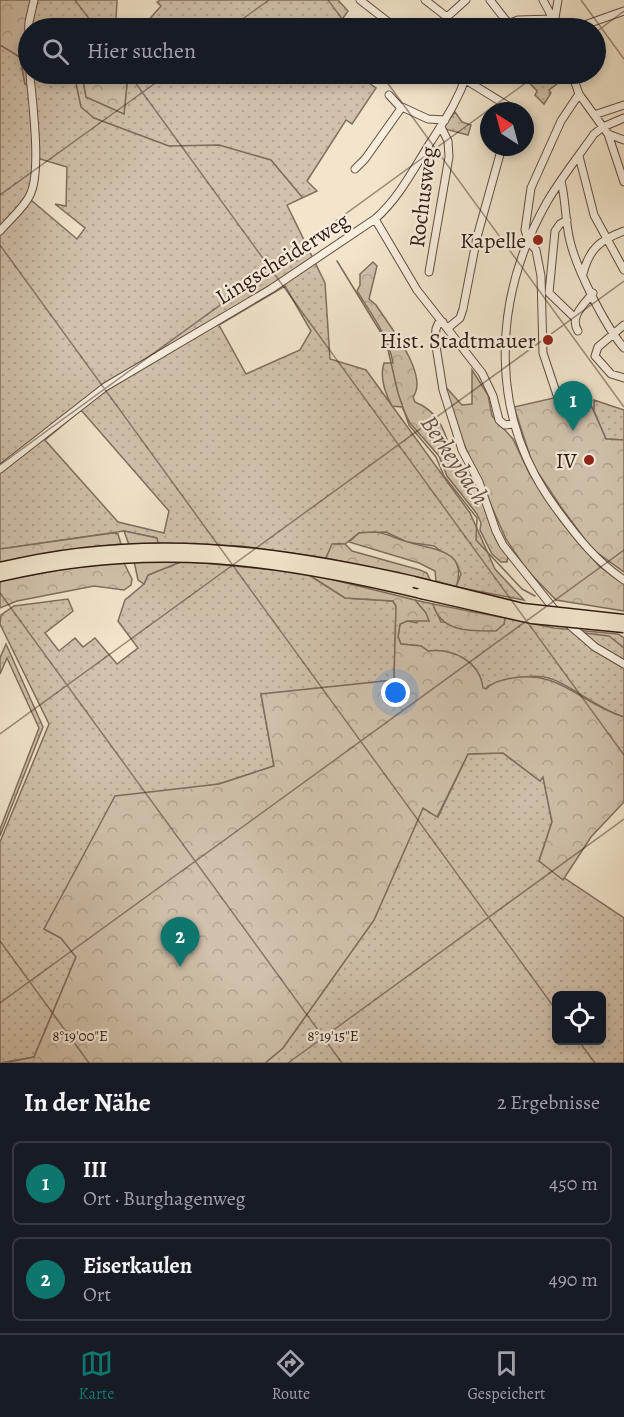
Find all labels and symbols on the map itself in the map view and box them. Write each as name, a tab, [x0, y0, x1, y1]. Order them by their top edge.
north arrow	[480, 102, 534, 156]
street label: Rochusweg	[402, 145, 444, 249]
street label: Lingscheiderweg	[210, 206, 355, 312]
place label: Kapelle	[460, 226, 526, 256]
marker: Kapelle	[531, 233, 545, 247]
place label: Hist. Stadtmauer	[380, 326, 536, 356]
marker: Hist. Stadtmauer	[541, 333, 555, 347]
pin: 1	[554, 382, 592, 431]
water label: Berkeybach	[413, 409, 497, 511]
place label: IV	[556, 446, 578, 476]
marker: IV	[582, 453, 596, 467]
your location	[381, 678, 410, 707]
pin: 2	[160, 918, 200, 967]
text: 8°19'00"E	[52, 1026, 108, 1046]
text: 8°19'15"E	[307, 1026, 359, 1046]

